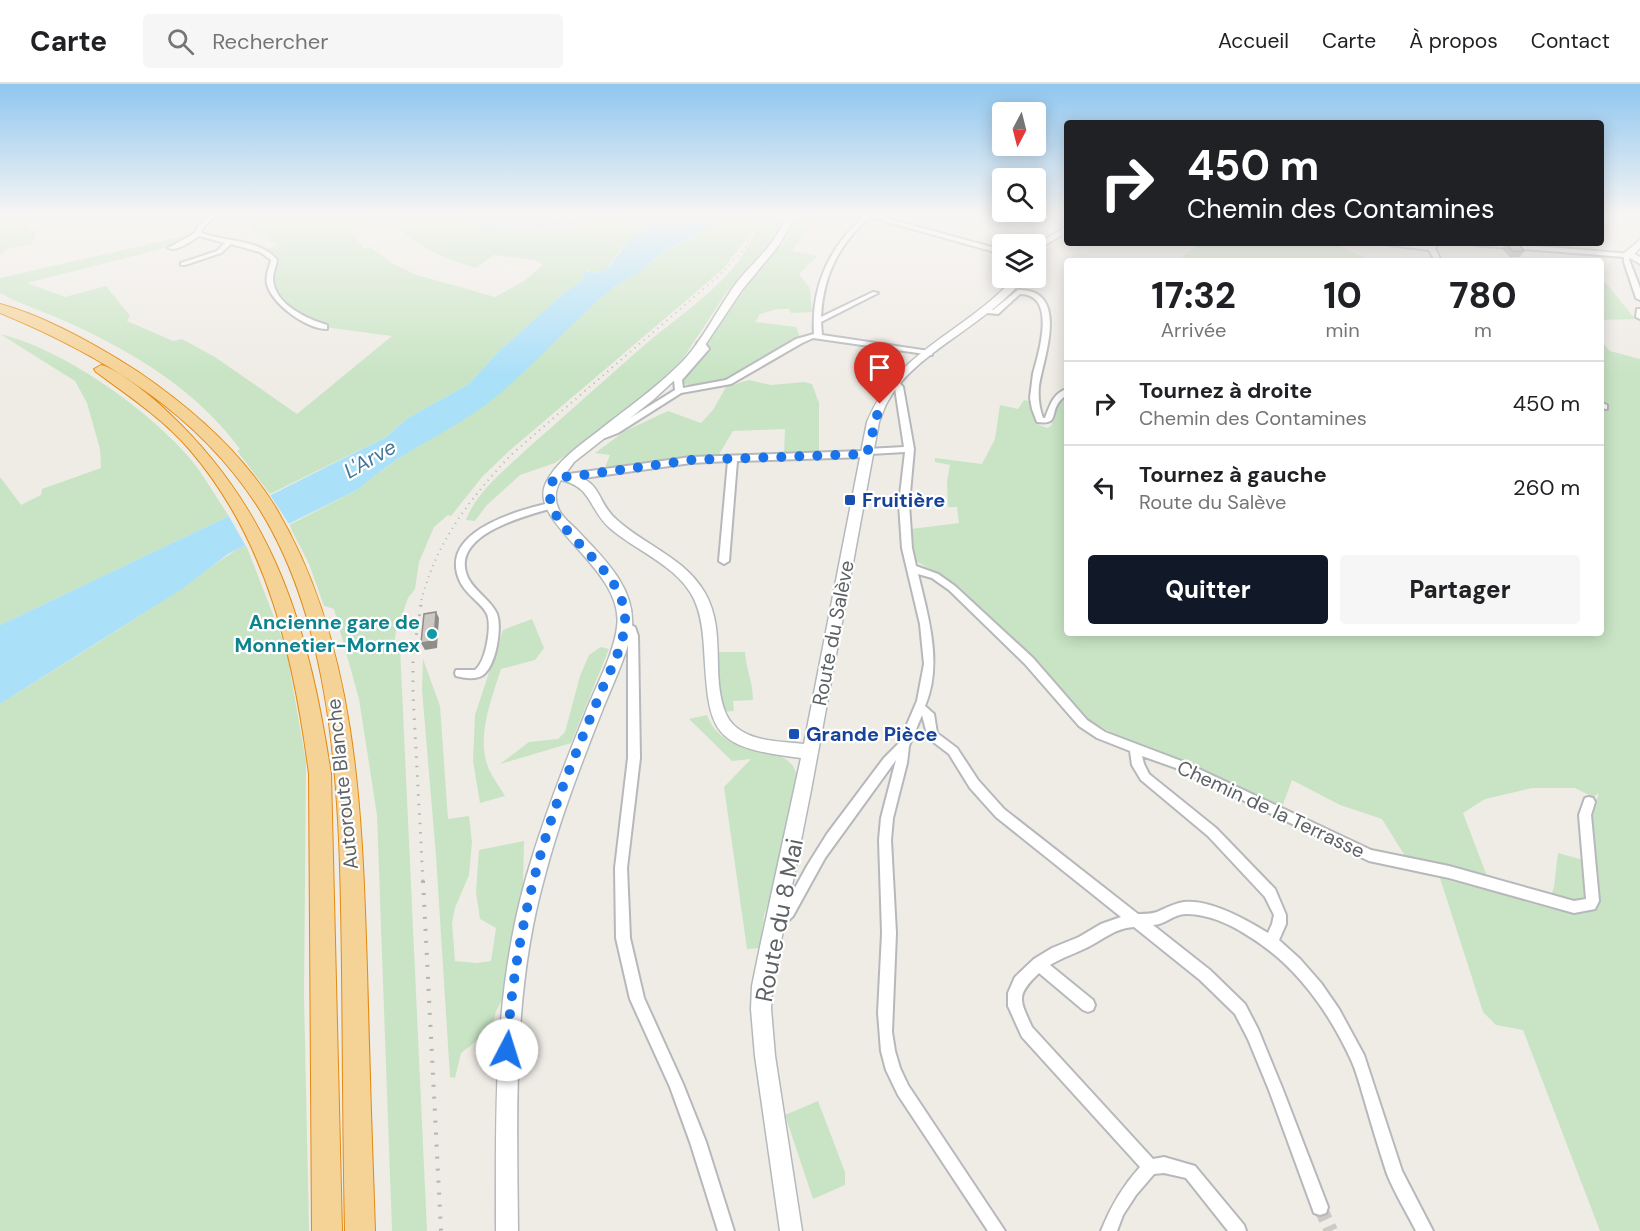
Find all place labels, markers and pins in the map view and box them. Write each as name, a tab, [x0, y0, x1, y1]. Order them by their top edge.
pin	[854, 342, 905, 404]
place label: Fruitière	[862, 487, 945, 513]
marker: Fruitière	[843, 493, 857, 507]
place label: Ancienne gare de Monnetier-Mornex	[234, 609, 421, 658]
marker: Ancienne gare de Monnetier-Mornex	[425, 627, 439, 641]
place label: Grande Pièce	[806, 721, 938, 747]
marker: Grande Pièce	[787, 727, 801, 741]

